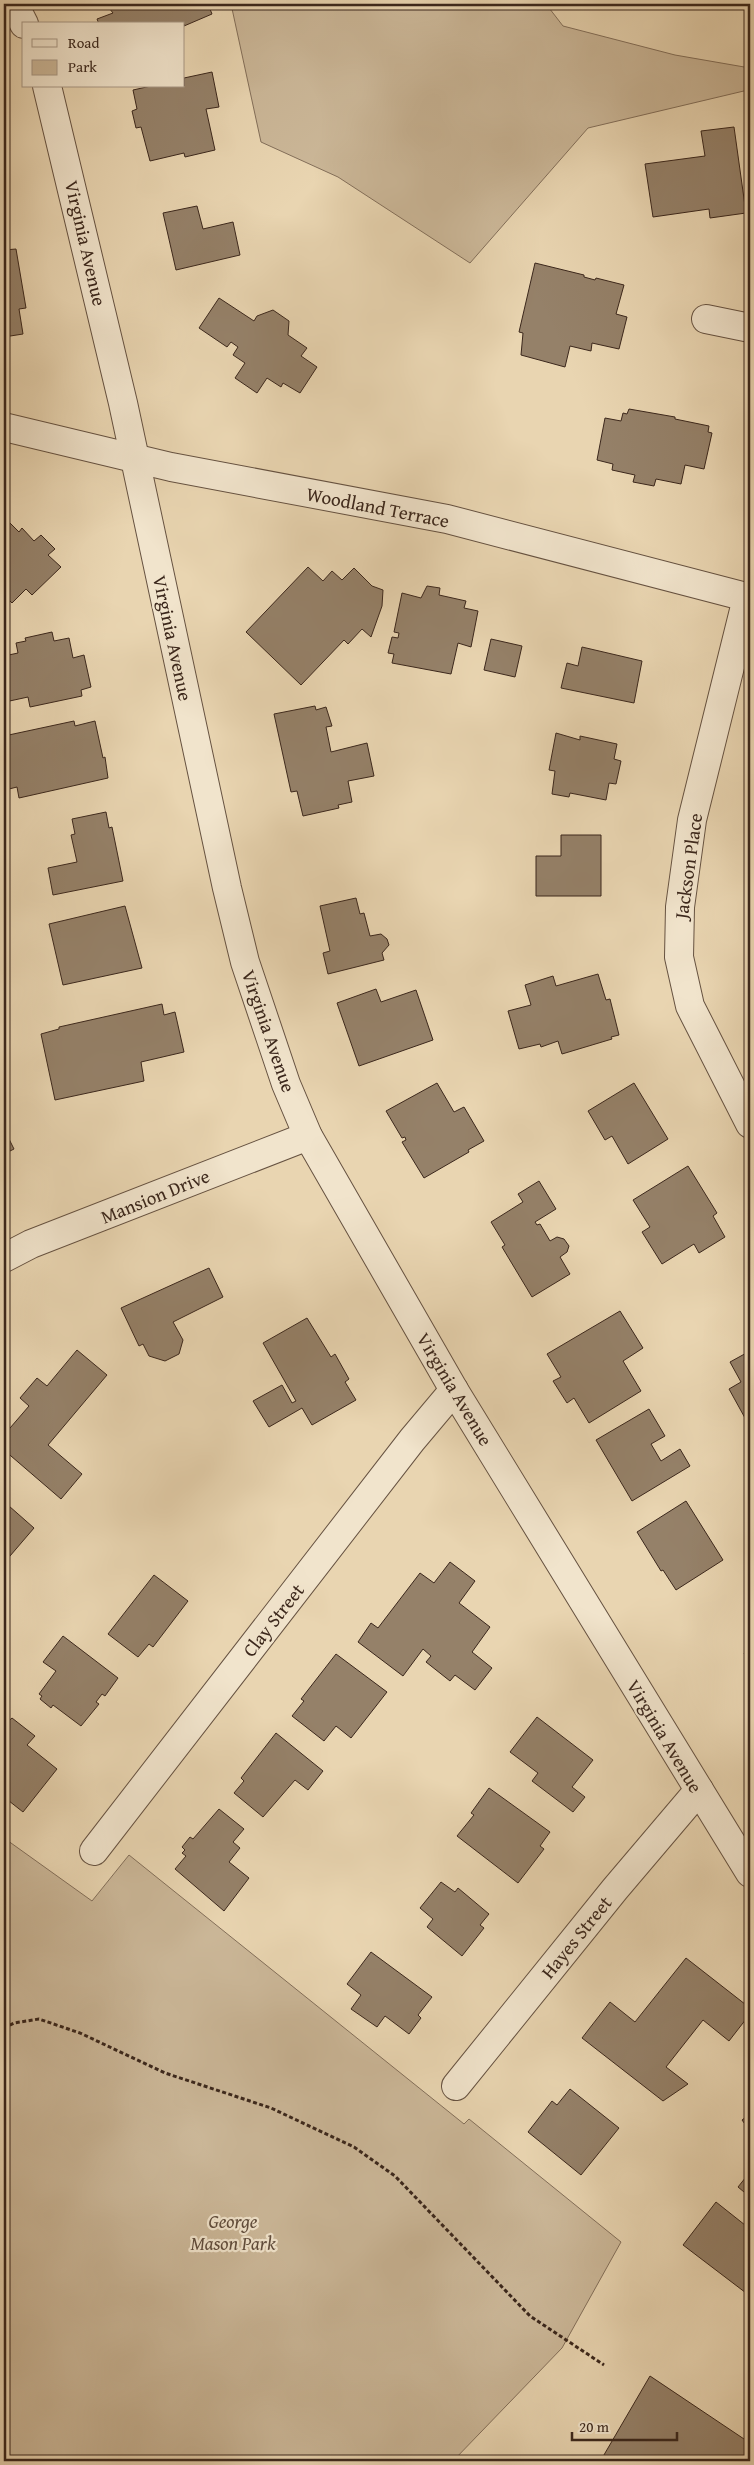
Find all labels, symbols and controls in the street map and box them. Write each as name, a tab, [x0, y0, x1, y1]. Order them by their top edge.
legend	[22, 22, 185, 88]
text: Road	[68, 32, 99, 53]
text: Park	[68, 56, 97, 77]
street label: Virginia Avenue	[58, 178, 114, 309]
street label: Woodland Terrace	[304, 479, 452, 535]
street label: Virginia Avenue	[146, 573, 200, 704]
street label: Jackson Place	[666, 811, 709, 923]
street label: Virginia Avenue	[235, 966, 303, 1096]
street label: Mansion Drive	[96, 1161, 214, 1231]
street label: Virginia Avenue	[410, 1327, 500, 1451]
street label: Clay Street	[235, 1577, 311, 1663]
street label: Virginia Avenue	[620, 1674, 710, 1798]
street label: Hayes Street	[534, 1889, 618, 1984]
park label: George Mason Park	[190, 2207, 276, 2257]
scale bar	[572, 2410, 676, 2442]
text: 20 m	[579, 2416, 610, 2437]

